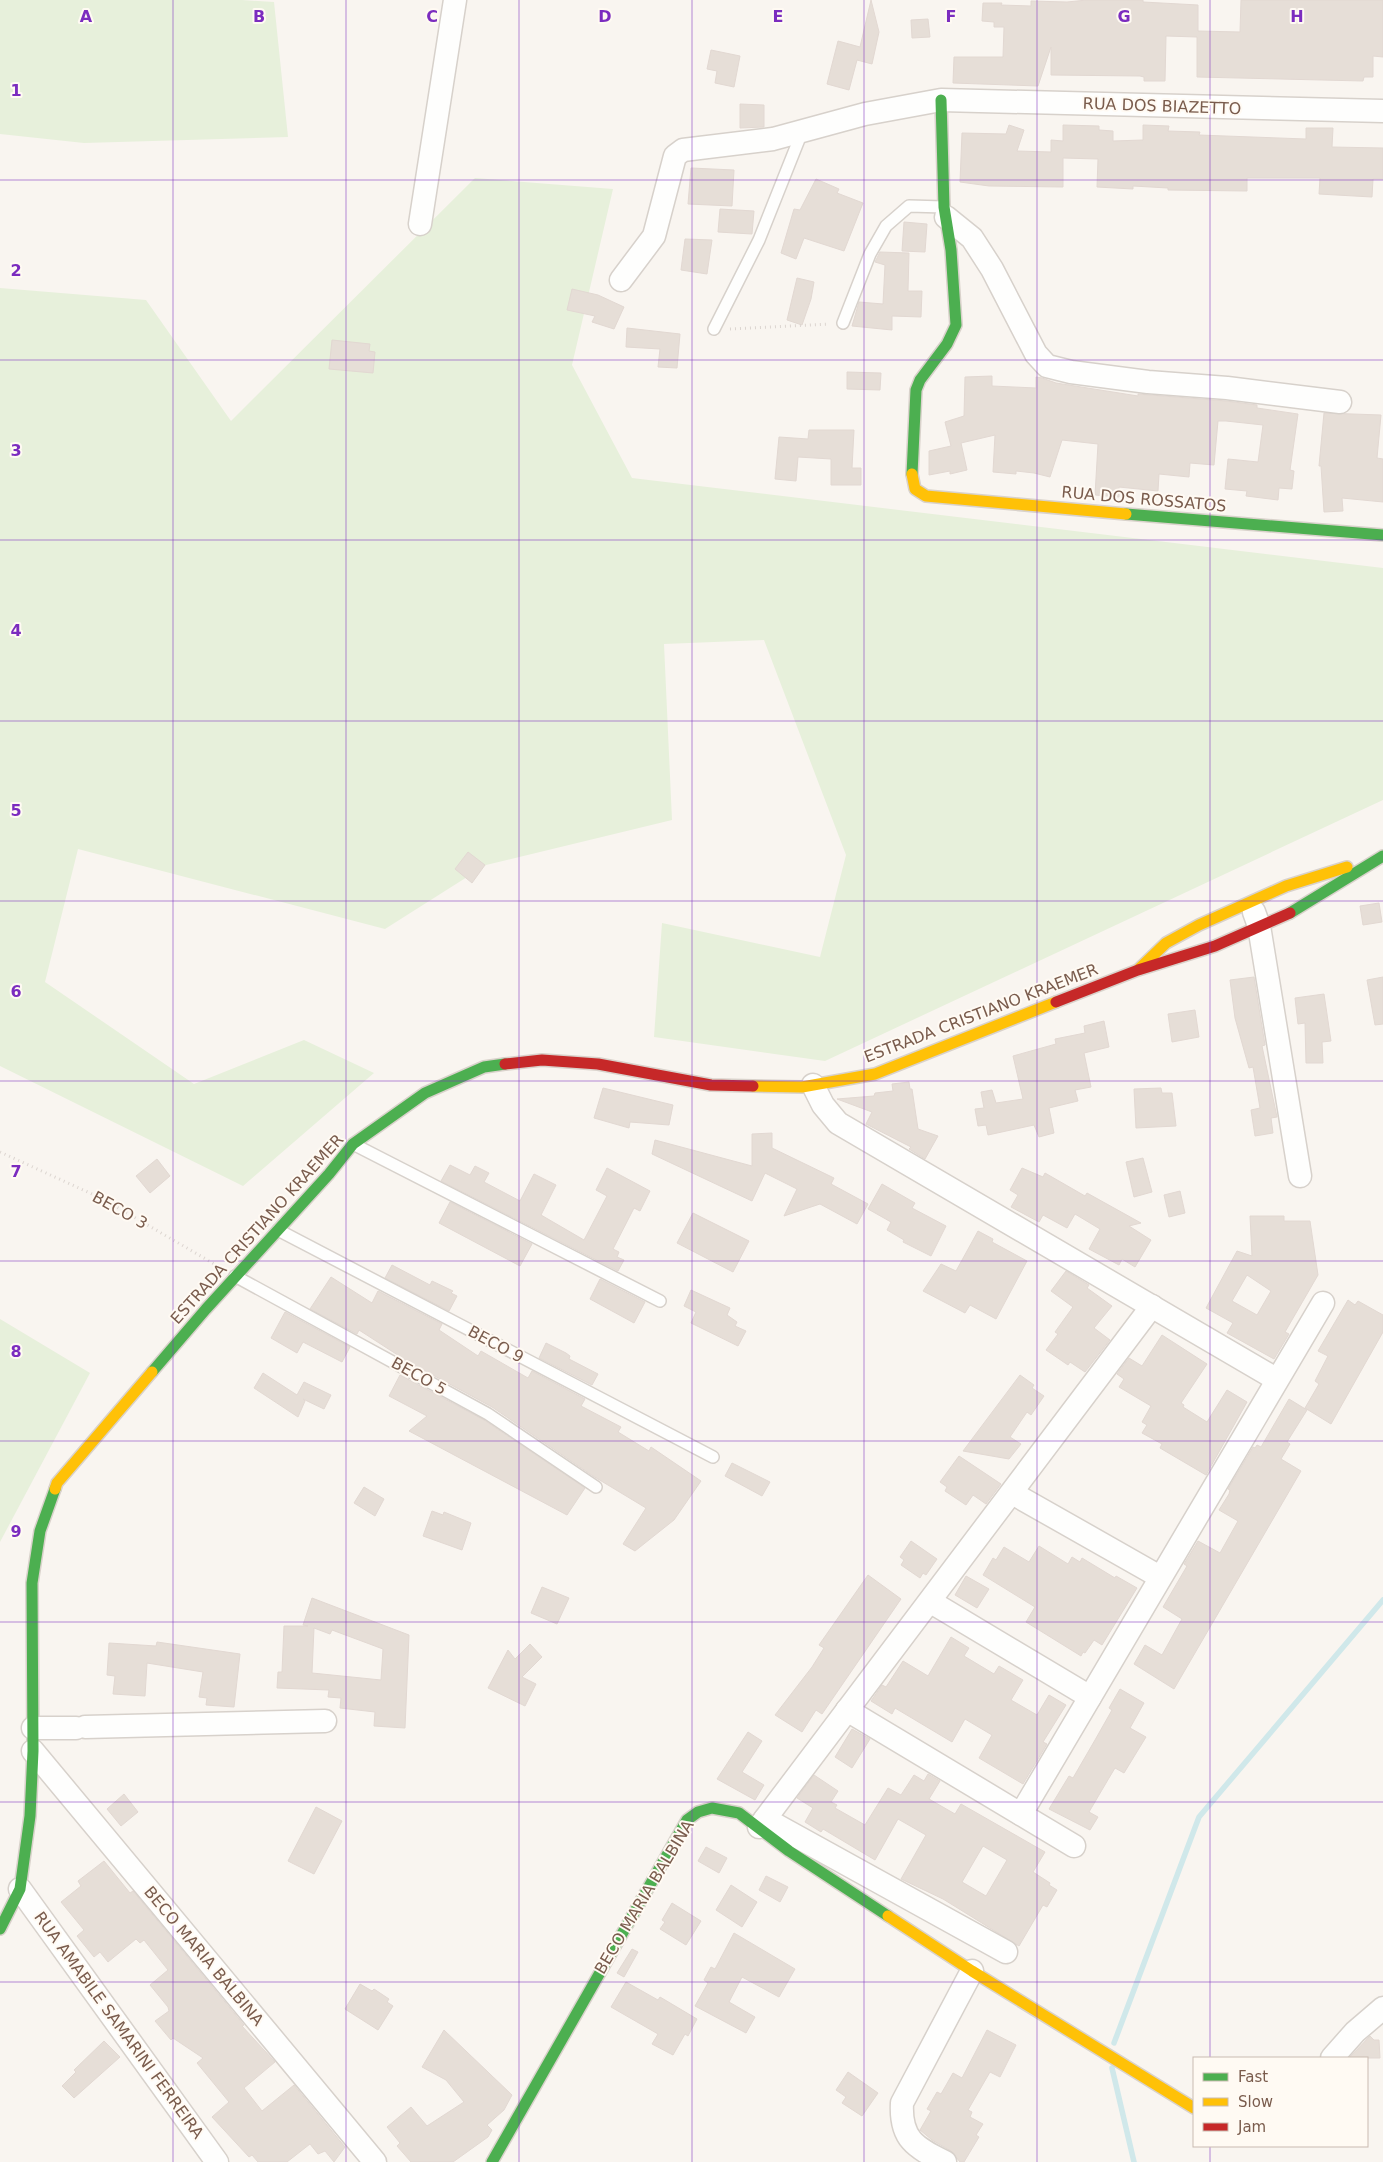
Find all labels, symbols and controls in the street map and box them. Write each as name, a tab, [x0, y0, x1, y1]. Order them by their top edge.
text: A	[80, 7, 93, 26]
text: B	[253, 7, 265, 26]
text: C	[426, 7, 438, 26]
text: D	[598, 7, 612, 26]
text: E	[773, 7, 783, 26]
text: F	[946, 7, 956, 26]
text: G	[1117, 7, 1131, 26]
text: H	[1290, 7, 1304, 26]
text: 1	[10, 81, 22, 100]
street label: RUA DOS BIAZETTO	[1082, 94, 1242, 118]
text: 2	[10, 261, 22, 280]
text: 3	[10, 441, 22, 460]
street label: RUA DOS ROSSATOS	[1061, 482, 1227, 516]
text: 4	[10, 621, 22, 640]
text: 5	[10, 801, 22, 820]
street label: ESTRADA CRISTIANO KRAEMER	[861, 960, 1101, 1066]
text: 6	[10, 982, 22, 1001]
street label: ESTRADA CRISTIANO KRAEMER	[167, 1130, 347, 1328]
text: 7	[10, 1162, 22, 1181]
street label: BECO 3	[89, 1187, 151, 1233]
street label: BECO 9	[465, 1321, 527, 1367]
text: 8	[10, 1342, 22, 1361]
street label: BECO 5	[388, 1353, 450, 1399]
text: 9	[10, 1522, 22, 1541]
street label: BECO MARIA BALBINA	[591, 1817, 697, 1977]
street label: BECO MARIA BALBINA	[140, 1882, 268, 2030]
street label: RUA AMABILE SAMARINI FERREIRA	[30, 1908, 208, 2142]
legend	[1193, 2057, 1368, 2147]
text: Fast	[1238, 2068, 1268, 2086]
text: Slow	[1238, 2093, 1273, 2111]
text: Jam	[1237, 2118, 1266, 2136]

